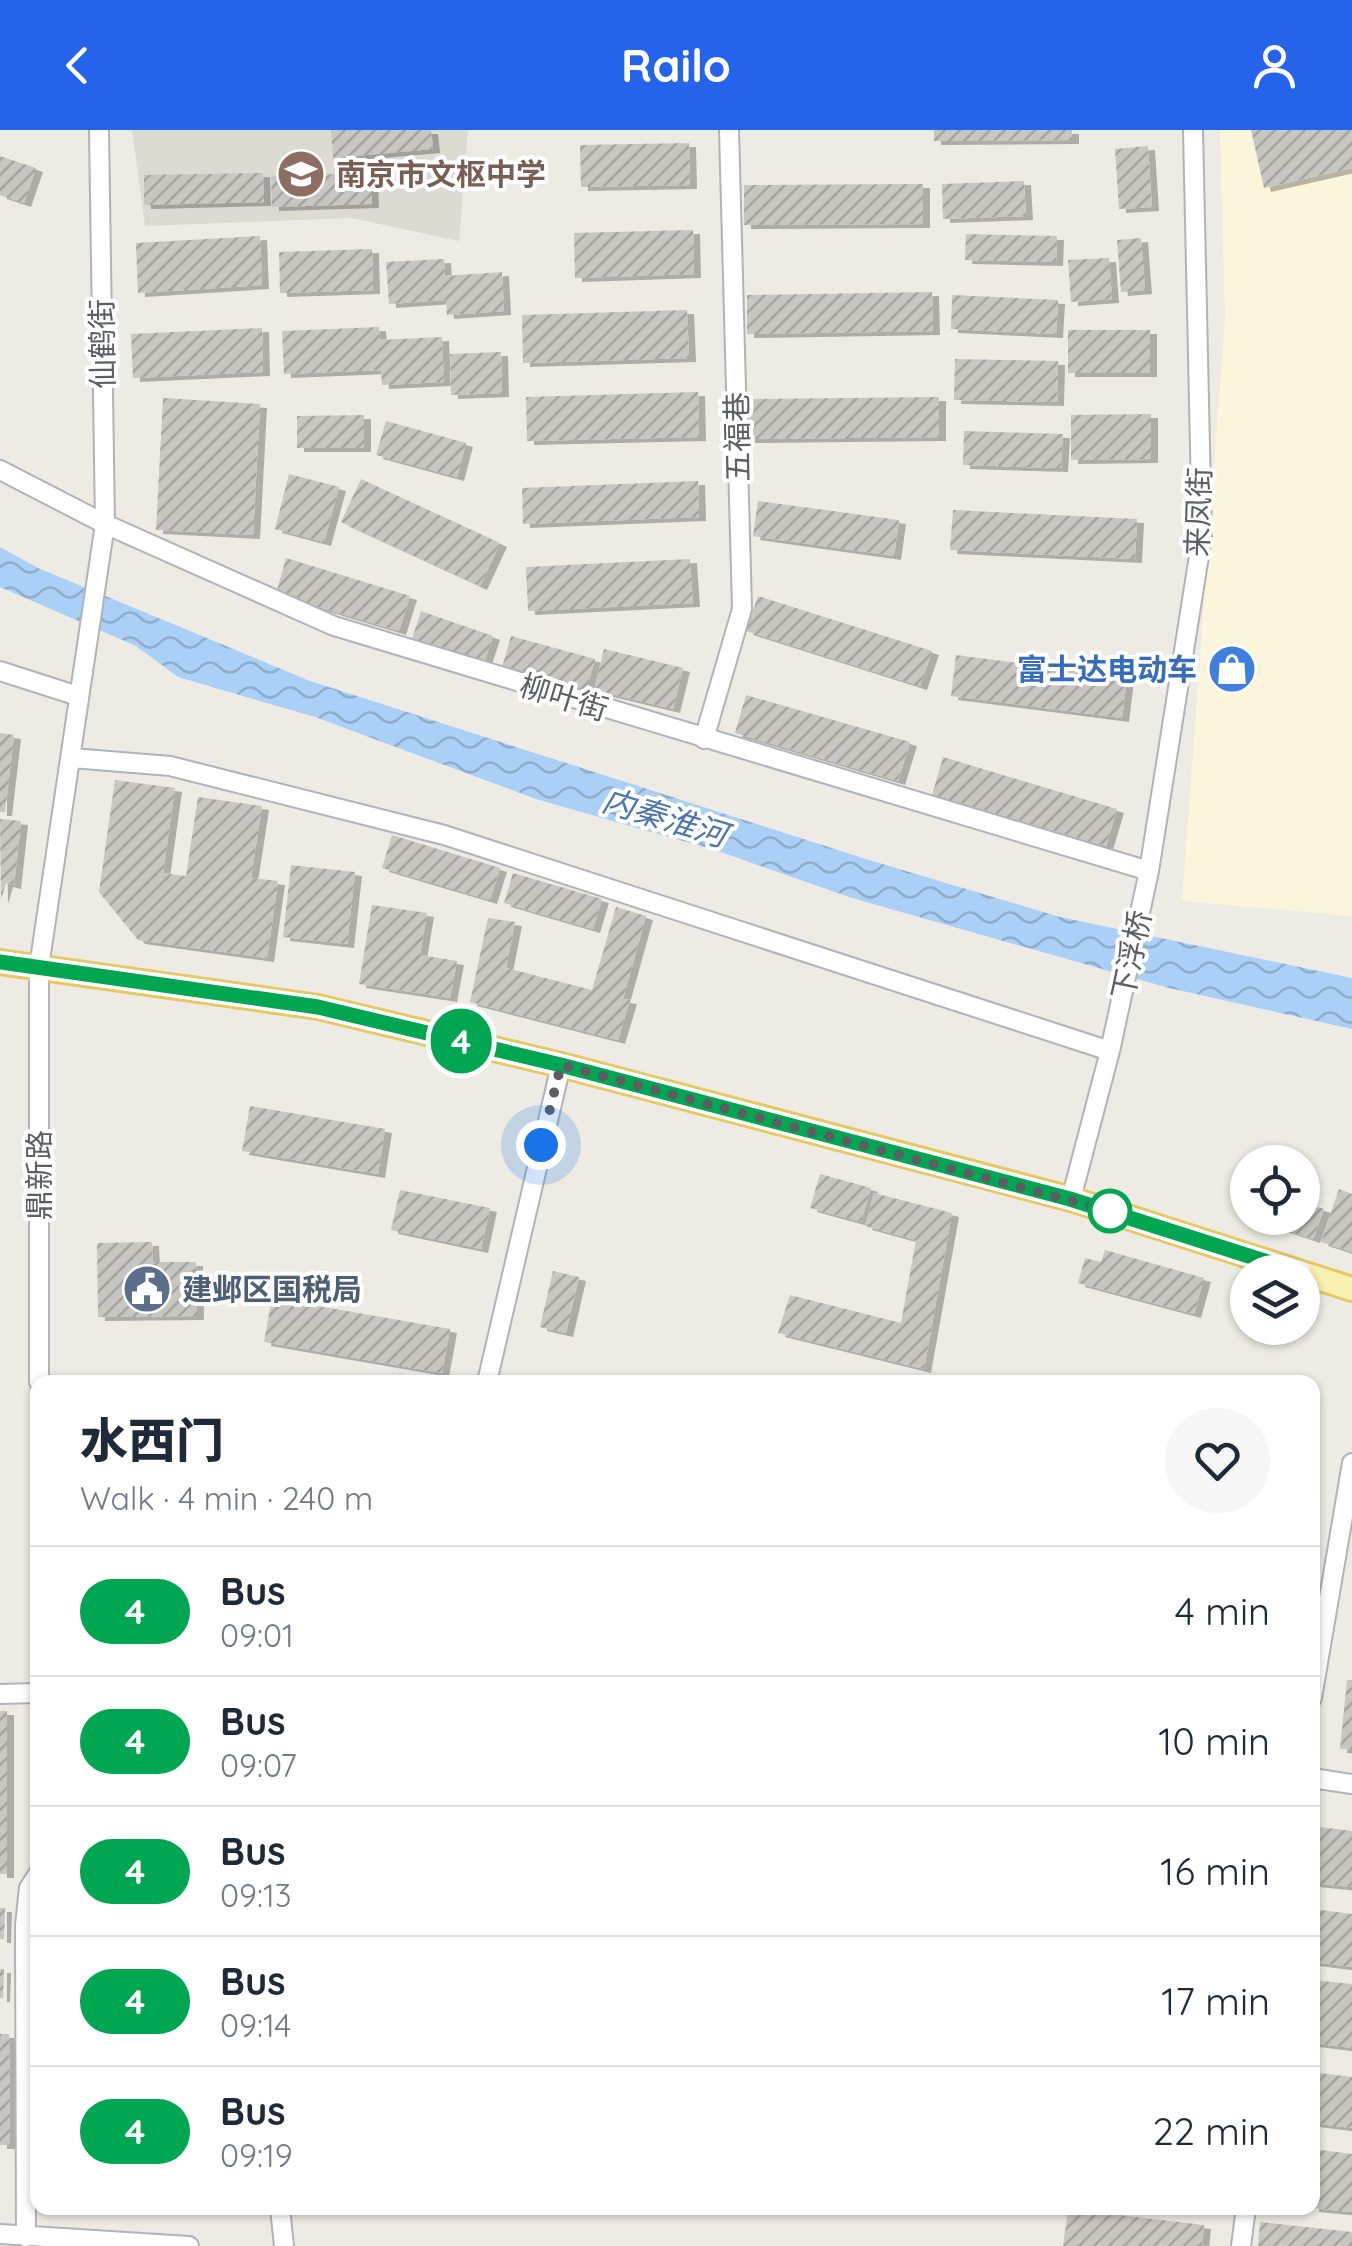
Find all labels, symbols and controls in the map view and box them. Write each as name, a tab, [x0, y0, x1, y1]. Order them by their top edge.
text: Railo	[621, 37, 731, 93]
icon: back	[50, 38, 105, 93]
icon: person	[1247, 38, 1302, 93]
school or university icon: 南京市文枢中学	[275, 148, 327, 200]
place label: 南京市文枢中学	[336, 155, 546, 193]
street label: 仙鹤街	[82, 299, 122, 389]
street label: 五福巷	[717, 392, 757, 482]
street label: 来凤街	[1177, 466, 1219, 558]
shop icon: 富士达电动车	[1206, 643, 1258, 695]
place label: 富士达电动车	[1017, 650, 1197, 688]
street label: 柳叶街	[515, 666, 613, 728]
water label: 内秦淮河	[598, 779, 738, 857]
street label: 下浮桥	[1103, 907, 1159, 1003]
line badge: 4	[428, 1008, 494, 1074]
text: 4	[451, 1019, 471, 1063]
your location	[516, 1120, 566, 1170]
street label: 鼎新路	[20, 1130, 58, 1220]
map controls	[1230, 1145, 1320, 1345]
button: locate	[1230, 1145, 1320, 1235]
unlabelled marker	[1089, 1190, 1131, 1232]
button: layers	[1230, 1255, 1320, 1345]
public building icon: 建邺区国税局	[121, 1263, 173, 1315]
place label: 建邺区国税局	[182, 1270, 362, 1308]
button: heart	[1165, 1408, 1270, 1513]
text: 水西门	[80, 1410, 224, 1470]
text: Walk · 4 min · 240 m	[80, 1478, 373, 1518]
text: Bus	[220, 1567, 286, 1615]
text: 4 min	[1175, 1587, 1270, 1635]
text: 4	[125, 1589, 145, 1633]
text: 09:01	[220, 1615, 294, 1655]
text: Bus	[220, 1697, 286, 1745]
text: 10 min	[1158, 1717, 1270, 1765]
text: 4	[125, 1719, 145, 1763]
text: 09:07	[220, 1745, 297, 1785]
text: Bus	[220, 1827, 286, 1875]
text: 16 min	[1160, 1847, 1270, 1895]
text: 4	[125, 1849, 145, 1893]
text: 09:13	[220, 1875, 292, 1915]
text: Bus	[220, 1957, 286, 2005]
text: 17 min	[1161, 1977, 1270, 2025]
text: 4	[125, 1979, 145, 2023]
text: 09:14	[220, 2005, 291, 2045]
text: Bus	[220, 2087, 286, 2135]
text: 22 min	[1153, 2107, 1270, 2155]
text: 4	[125, 2109, 145, 2153]
text: 09:19	[220, 2135, 293, 2175]

